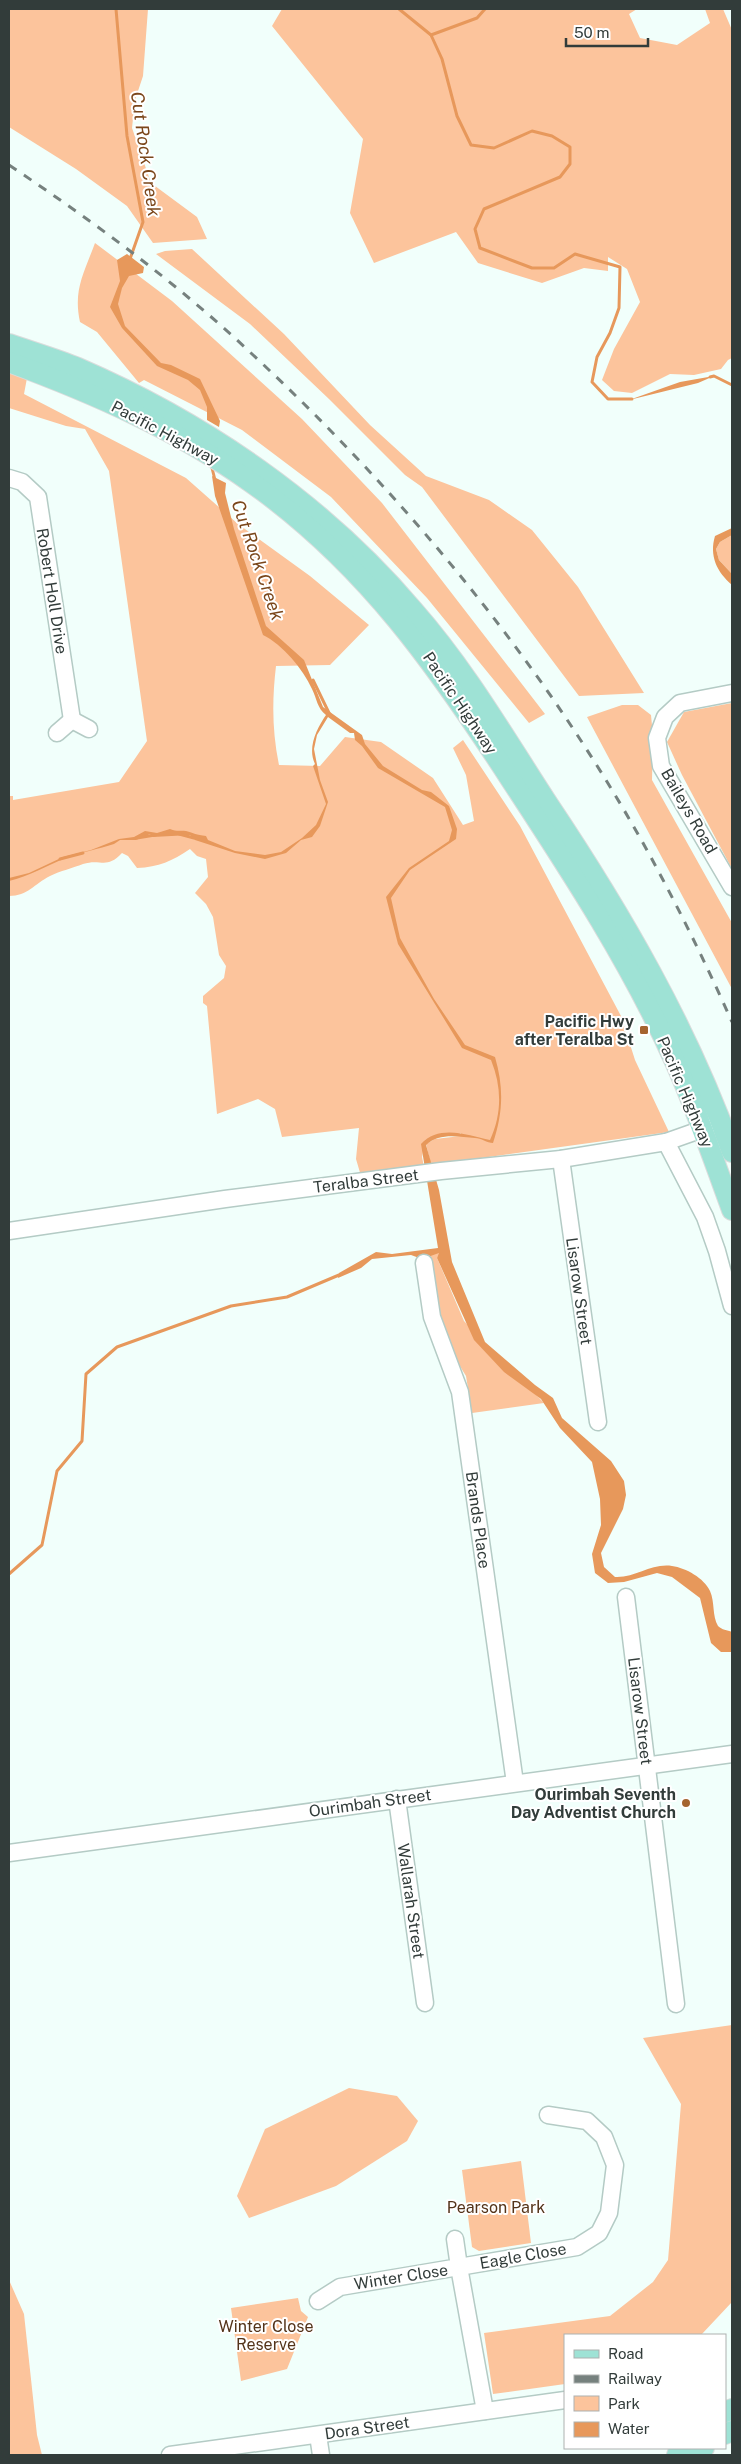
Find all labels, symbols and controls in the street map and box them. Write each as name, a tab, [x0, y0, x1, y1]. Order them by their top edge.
scale bar	[566, 15, 648, 47]
text: 50 m	[574, 24, 609, 41]
water label: Cut Rock Creek	[127, 90, 165, 218]
street label: Pacific Highway	[108, 397, 222, 469]
water label: Cut Rock Creek	[228, 497, 289, 623]
street label: Robert Holl Drive	[33, 527, 71, 655]
street label: Pacific Highway	[419, 648, 501, 758]
street label: Baileys Road	[657, 765, 721, 857]
place label: Pacific Hwy after Teralba St	[515, 1012, 634, 1049]
marker: Pacific Hwy after Teralba St	[638, 1024, 650, 1036]
street label: Pacific Highway	[653, 1034, 717, 1151]
street label: Teralba Street	[312, 1165, 420, 1197]
street label: Lisarow Street	[562, 1236, 596, 1346]
street label: Brands Place	[462, 1470, 494, 1570]
street label: Lisarow Street	[624, 1656, 656, 1766]
street label: Ourimbah Street	[308, 1785, 432, 1821]
place label: Ourimbah Seventh Day Adventist Church	[511, 1785, 676, 1822]
marker: Ourimbah Seventh Day Adventist Church	[680, 1797, 692, 1809]
street label: Wallarah Street	[393, 1842, 429, 1960]
park label: Pearson Park	[447, 2198, 545, 2217]
street label: Eagle Close	[478, 2239, 568, 2273]
street label: Winter Close	[353, 2260, 449, 2294]
park label: Winter Close Reserve	[218, 2317, 314, 2354]
legend	[564, 2334, 726, 2449]
text: Road	[608, 2345, 644, 2362]
text: Railway	[608, 2370, 662, 2387]
text: Park	[608, 2395, 640, 2412]
street label: Dora Street	[323, 2413, 411, 2443]
text: Water	[608, 2420, 650, 2437]

